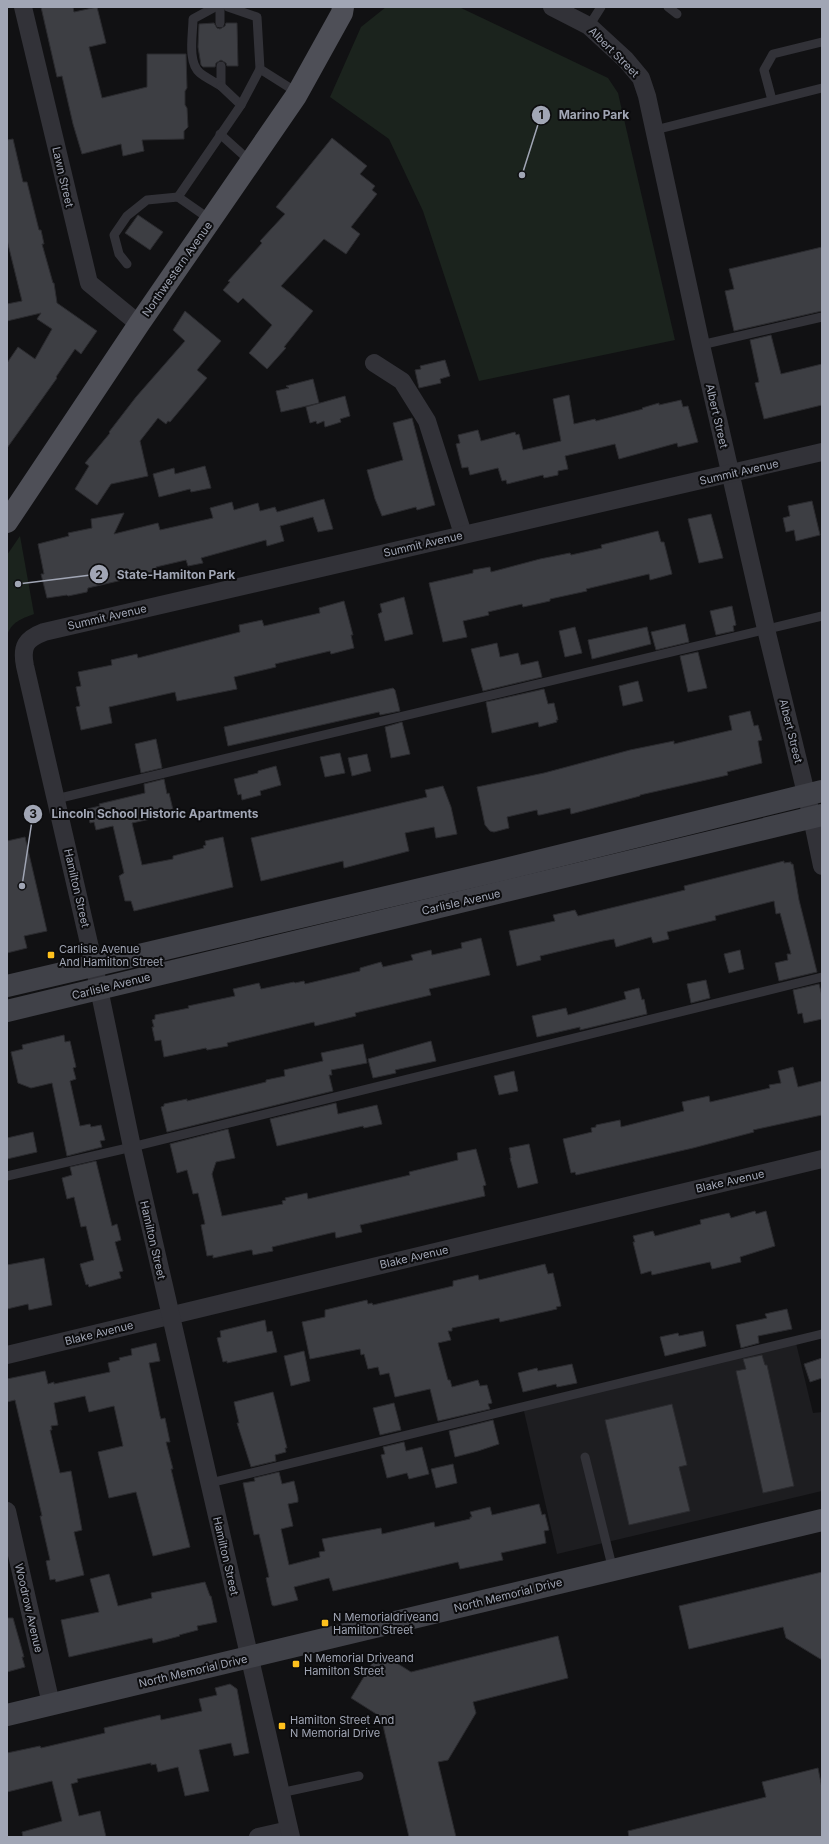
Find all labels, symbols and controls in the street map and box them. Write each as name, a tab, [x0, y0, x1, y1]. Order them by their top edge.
street label: Albert Street	[586, 24, 642, 80]
callout: Marino Park	[531, 103, 637, 127]
text: 1	[538, 107, 544, 122]
text: Marino Park	[559, 107, 629, 122]
street label: Lawn Street	[49, 145, 77, 209]
street label: Northwestern Avenue	[139, 219, 215, 319]
street label: Albert Street	[703, 383, 731, 450]
street label: Summit Avenue	[698, 456, 780, 488]
street label: Summit Avenue	[382, 528, 464, 560]
callout: State-Hamilton Park	[89, 562, 243, 586]
text: 2	[95, 567, 103, 582]
text: State-Hamilton Park	[117, 567, 235, 582]
street label: Summit Avenue	[66, 601, 148, 633]
street label: Albert Street	[776, 698, 806, 765]
callout: Lincoln School Historic Apartments	[23, 802, 267, 826]
text: 3	[29, 806, 37, 821]
text: Lincoln School Historic Apartments	[51, 806, 259, 821]
street label: Hamilton Street	[61, 847, 93, 929]
street label: Carlisle Avenue	[420, 886, 502, 918]
place label: Carlisle Avenue And Hamilton Street	[59, 942, 164, 969]
marker: Carlisle Avenue And Hamilton Street	[46, 950, 56, 960]
street label: Carlisle Avenue	[70, 969, 152, 1003]
street label: Blake Avenue	[694, 1166, 766, 1196]
street label: Hamilton Street	[137, 1199, 169, 1281]
street label: Blake Avenue	[378, 1242, 450, 1272]
street label: Blake Avenue	[63, 1318, 135, 1348]
street label: Hamilton Street	[210, 1515, 242, 1597]
street label: Woodrow Avenue	[12, 1562, 46, 1654]
street label: North Memorial Drive	[452, 1575, 564, 1615]
place label: N Memorialdriveand Hamilton Street	[333, 1610, 438, 1637]
marker: N Memorialdriveand Hamilton Street	[320, 1618, 330, 1628]
place label: N Memorial Driveand Hamilton Street	[304, 1651, 414, 1678]
street label: North Memorial Drive	[137, 1652, 249, 1690]
marker: N Memorial Driveand Hamilton Street	[291, 1659, 301, 1669]
place label: Hamilton Street And N Memorial Drive	[290, 1713, 394, 1740]
marker: Hamilton Street And N Memorial Drive	[277, 1721, 287, 1731]

